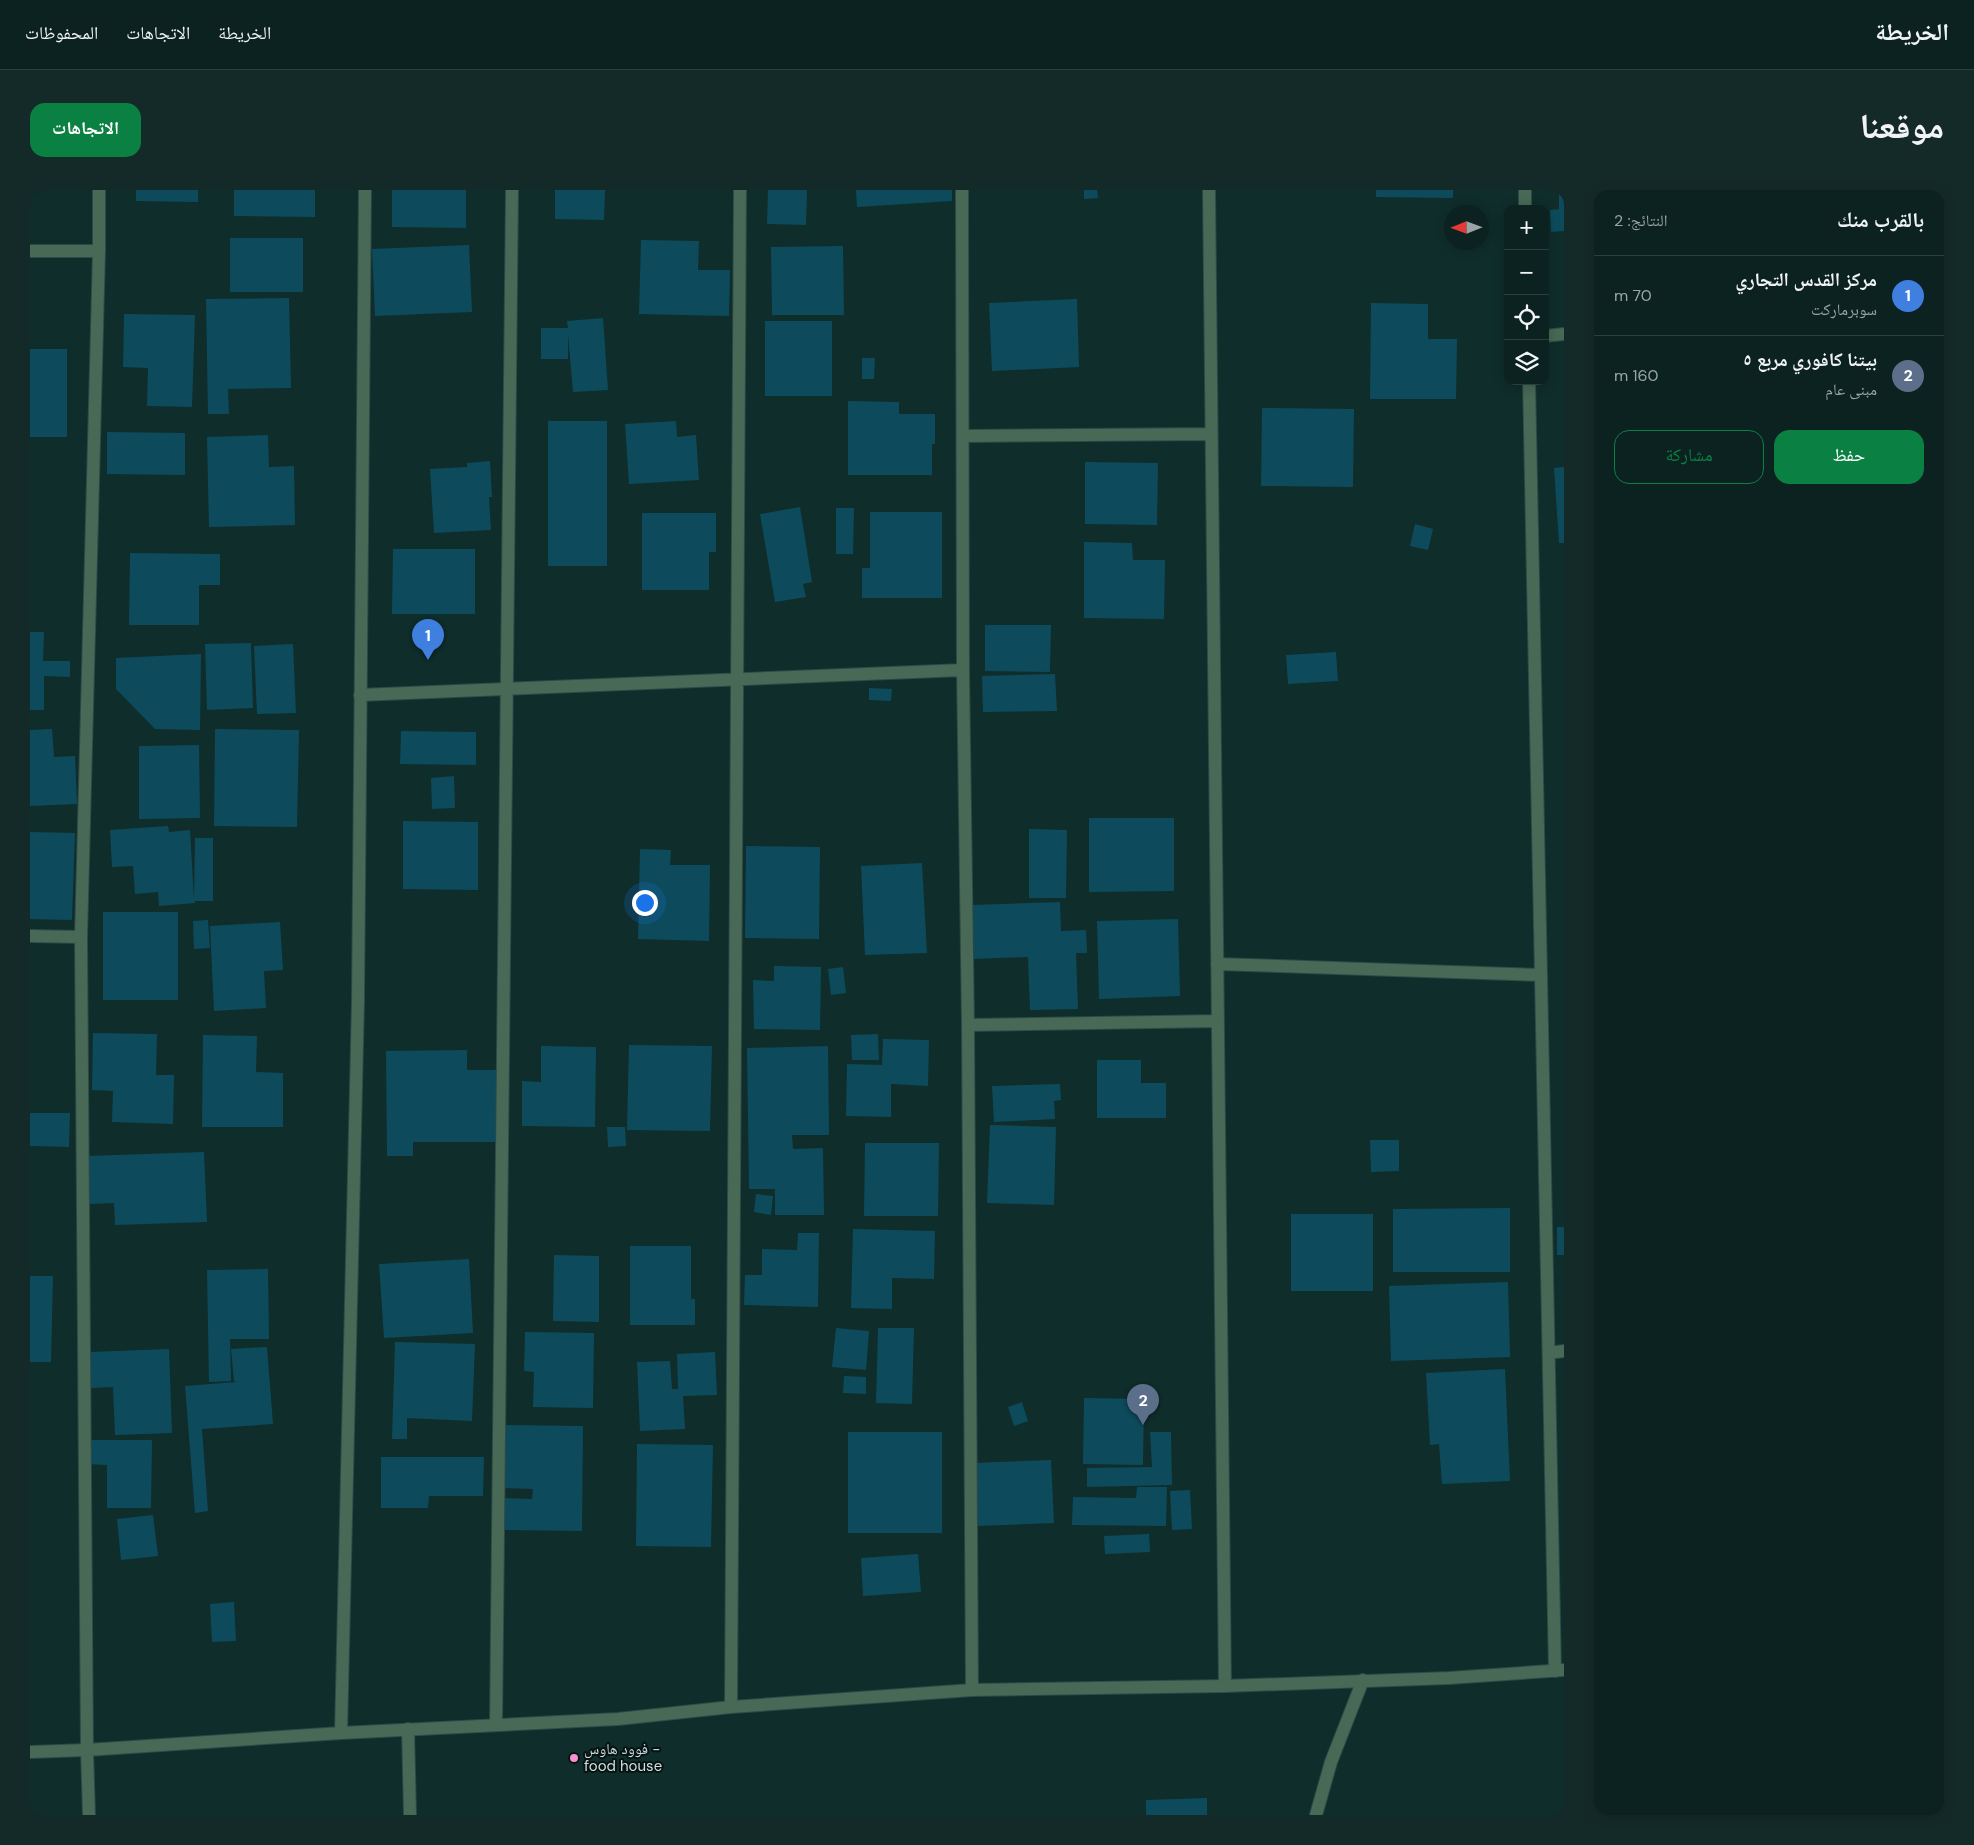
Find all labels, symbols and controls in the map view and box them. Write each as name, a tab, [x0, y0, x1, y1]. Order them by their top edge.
text: الخريطة	[1875, 16, 1949, 47]
text: المحفوظات	[25, 21, 98, 45]
text: الاتجاهات	[126, 21, 190, 45]
text: الخريطة	[218, 21, 271, 45]
button: الاتجاهات	[30, 103, 141, 157]
text: موقعنا	[1859, 103, 1944, 149]
north arrow	[1444, 205, 1489, 250]
map controls	[1504, 205, 1549, 385]
button: +	[1504, 205, 1549, 250]
text: بالقرب منك	[1837, 206, 1924, 234]
text: النتائج: 2	[1614, 210, 1667, 231]
button: −	[1504, 250, 1549, 295]
text: مركز القدس التجاري	[1735, 267, 1877, 292]
text: 70 m	[1614, 285, 1652, 306]
text: 1	[1905, 285, 1911, 306]
button: locate	[1504, 295, 1549, 340]
text: سوبرماركت	[1811, 299, 1877, 320]
button: layers	[1504, 340, 1549, 385]
text: بيتنا كافوري مربع ٥	[1743, 347, 1877, 372]
text: 160 m	[1614, 365, 1659, 386]
text: 2	[1903, 365, 1913, 386]
text: مبنى عام	[1825, 379, 1877, 400]
button: مشاركة	[1614, 430, 1764, 484]
button: حفظ	[1774, 430, 1924, 484]
pin: 1	[412, 619, 444, 660]
your location	[632, 890, 658, 916]
pin: 2	[1127, 1384, 1159, 1425]
place label: فوود هاوس - food house	[584, 1739, 662, 1776]
marker: فوود هاوس - food house	[568, 1752, 580, 1764]

